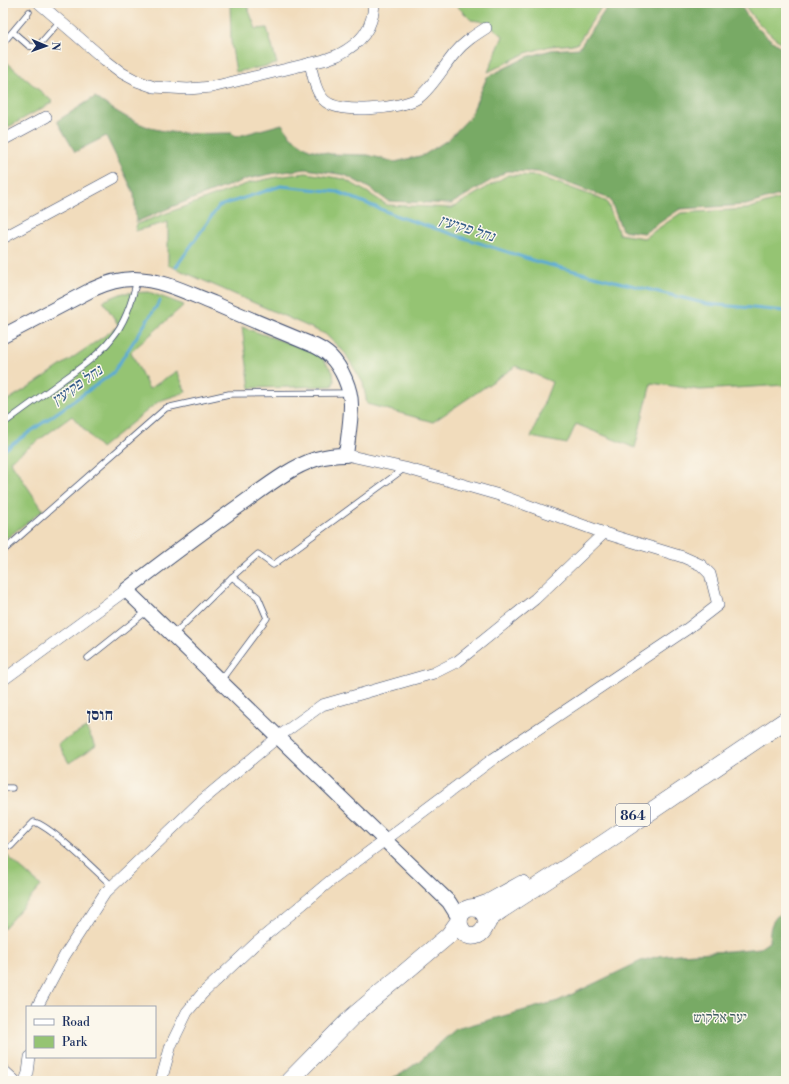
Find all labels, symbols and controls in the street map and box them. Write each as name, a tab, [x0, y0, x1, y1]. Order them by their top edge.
north arrow	[26, 26, 66, 66]
text: N	[48, 42, 62, 51]
water label: נחל פקיעין	[437, 211, 498, 247]
water label: נחל פקיעין	[48, 361, 107, 410]
district label: חוסן	[87, 705, 113, 725]
road number: 864	[616, 804, 650, 826]
legend	[26, 1006, 156, 1058]
park label: יער אלקוש	[693, 1009, 747, 1027]
text: Road	[62, 1015, 90, 1030]
text: Park	[62, 1035, 88, 1050]

